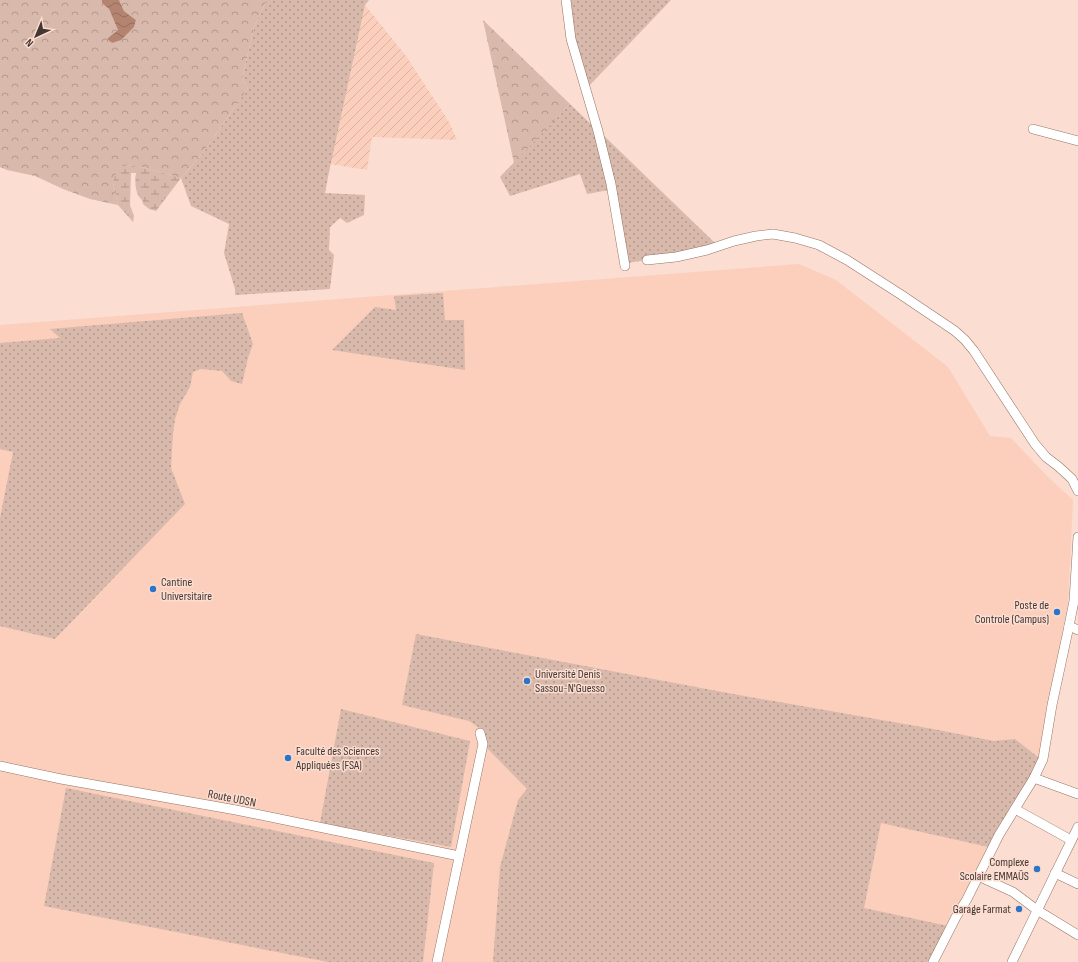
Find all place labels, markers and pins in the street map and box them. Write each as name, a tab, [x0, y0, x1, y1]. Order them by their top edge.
place label: Cantine Universitaire	[161, 575, 212, 604]
marker: Cantine Universitaire	[148, 584, 158, 594]
place label: Poste de Controle (Campus)	[975, 598, 1049, 627]
marker: Poste de Controle (Campus)	[1052, 607, 1062, 617]
place label: Université Denis Sassou-N'Guesso	[535, 667, 605, 696]
marker: Université Denis Sassou-N'Guesso	[522, 676, 532, 686]
place label: Faculté des Sciences Appliquées (FSA)	[295, 744, 379, 773]
marker: Faculté des Sciences Appliquées (FSA)	[283, 753, 293, 763]
place label: Complexe Scolaire EMMAÜS	[960, 855, 1029, 884]
marker: Complexe Scolaire EMMAÜS	[1032, 864, 1042, 874]
place label: Garage Farmat	[953, 902, 1011, 917]
marker: Garage Farmat	[1014, 904, 1024, 914]

